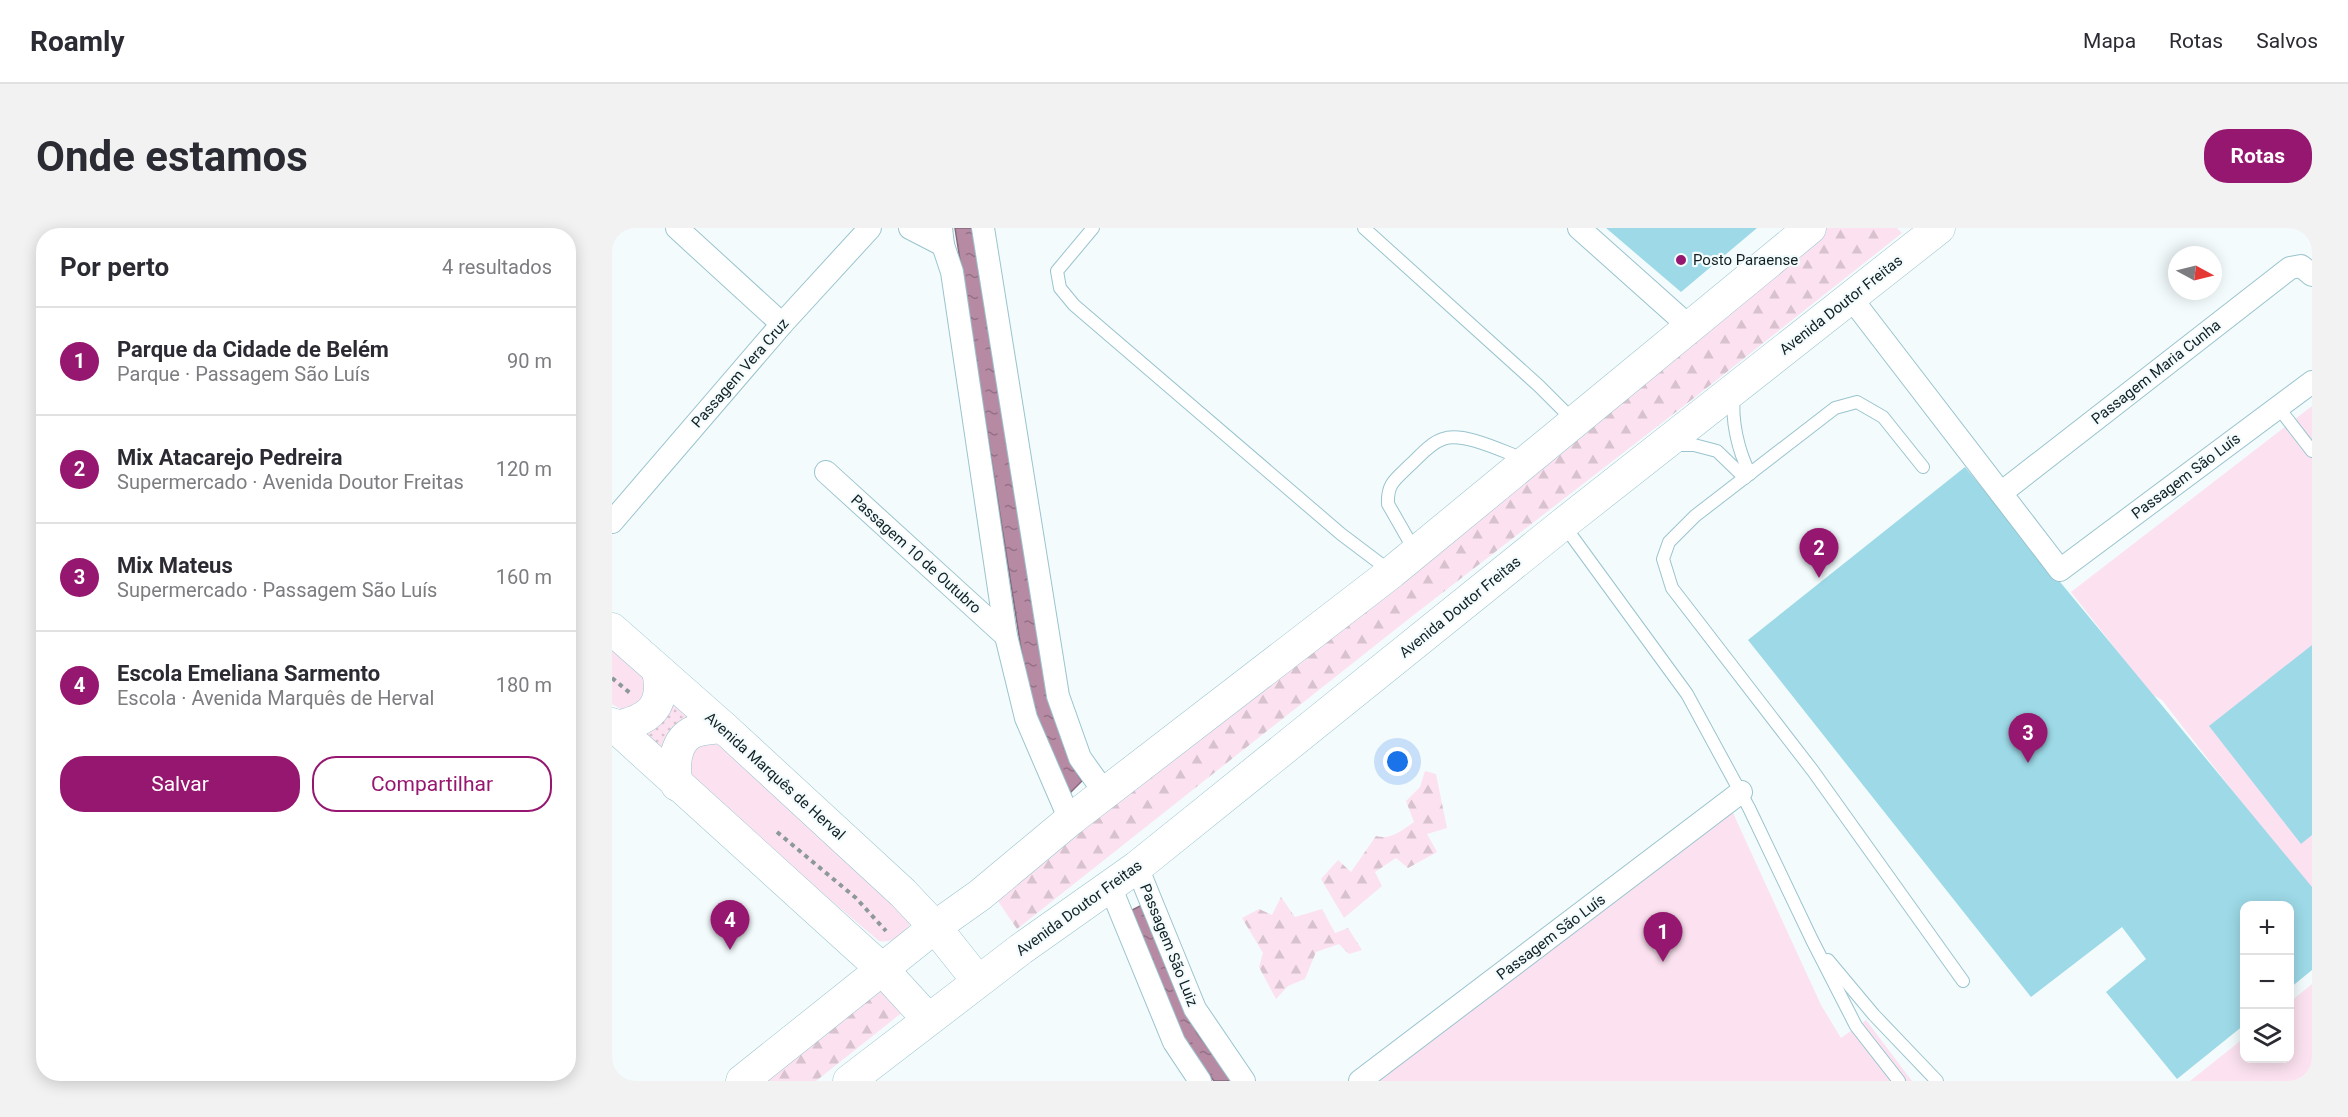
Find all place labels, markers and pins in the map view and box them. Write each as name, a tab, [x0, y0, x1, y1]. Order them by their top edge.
place label: Posto Paraense	[1693, 251, 1798, 269]
marker: Posto Paraense	[1674, 253, 1688, 267]
pin: 2	[1800, 528, 1838, 578]
pin: 3	[2008, 714, 2048, 763]
pin: 4	[710, 900, 750, 950]
pin: 1	[1644, 912, 1682, 962]

